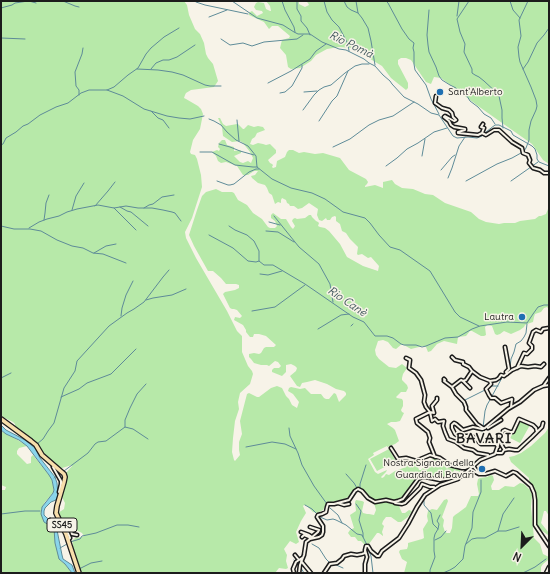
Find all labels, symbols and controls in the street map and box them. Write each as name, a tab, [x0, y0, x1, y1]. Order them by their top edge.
water label: Rio Pomà	[327, 29, 375, 61]
place label: Sant'Alberto	[448, 86, 503, 98]
marker: Sant'Alberto	[435, 87, 445, 97]
water label: Rio Canè	[325, 284, 369, 320]
place label: Lautra	[484, 311, 514, 323]
marker: Lautra	[517, 312, 527, 322]
district label: BAVARI	[456, 431, 512, 447]
place label: Nostra Signora della Guardia di Bavari	[383, 457, 474, 480]
marker: Nostra Signora della Guardia di Bavari	[477, 464, 487, 474]
road number: SS45	[47, 518, 77, 532]
north arrow	[502, 526, 542, 566]
text: N	[511, 549, 523, 565]

